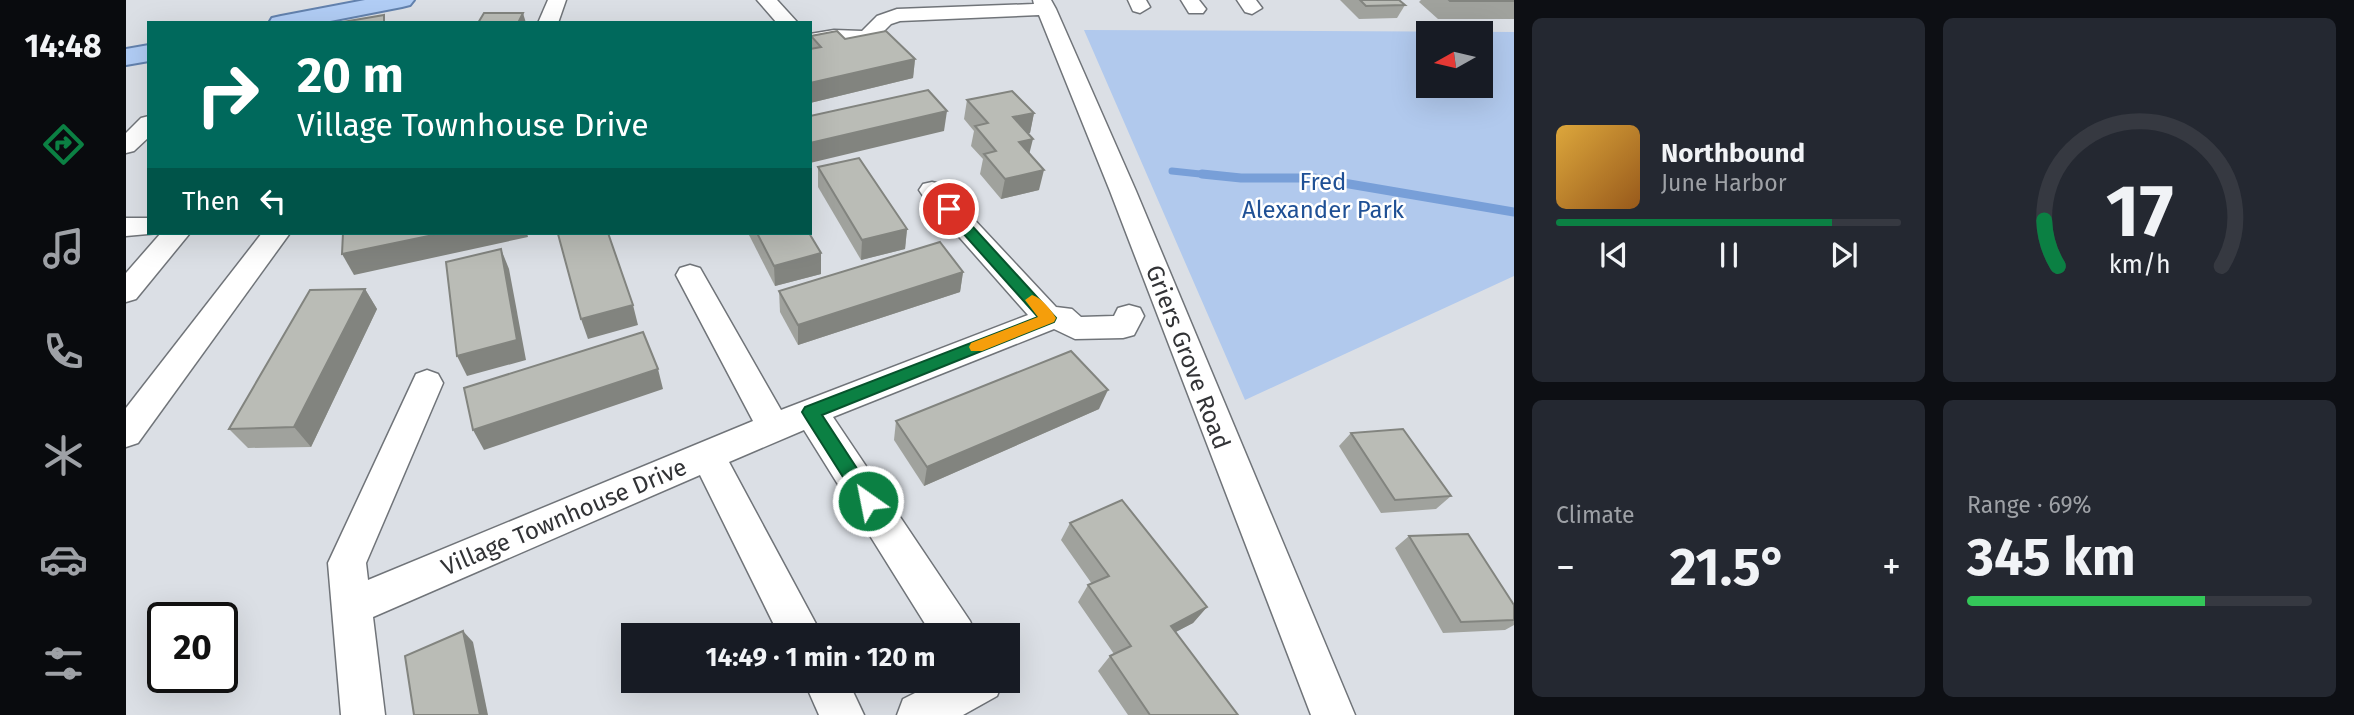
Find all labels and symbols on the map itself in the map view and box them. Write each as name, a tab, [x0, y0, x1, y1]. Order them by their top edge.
north arrow	[1416, 21, 1493, 98]
park label: Fred Alexander Park	[1242, 168, 1405, 224]
pin	[919, 179, 979, 239]
street label: Griers Grove Road	[1140, 261, 1236, 453]
street label: Village Townhouse Drive	[437, 453, 691, 581]
position arrow	[831, 464, 905, 538]
speed limit sign: 20	[147, 602, 238, 693]

